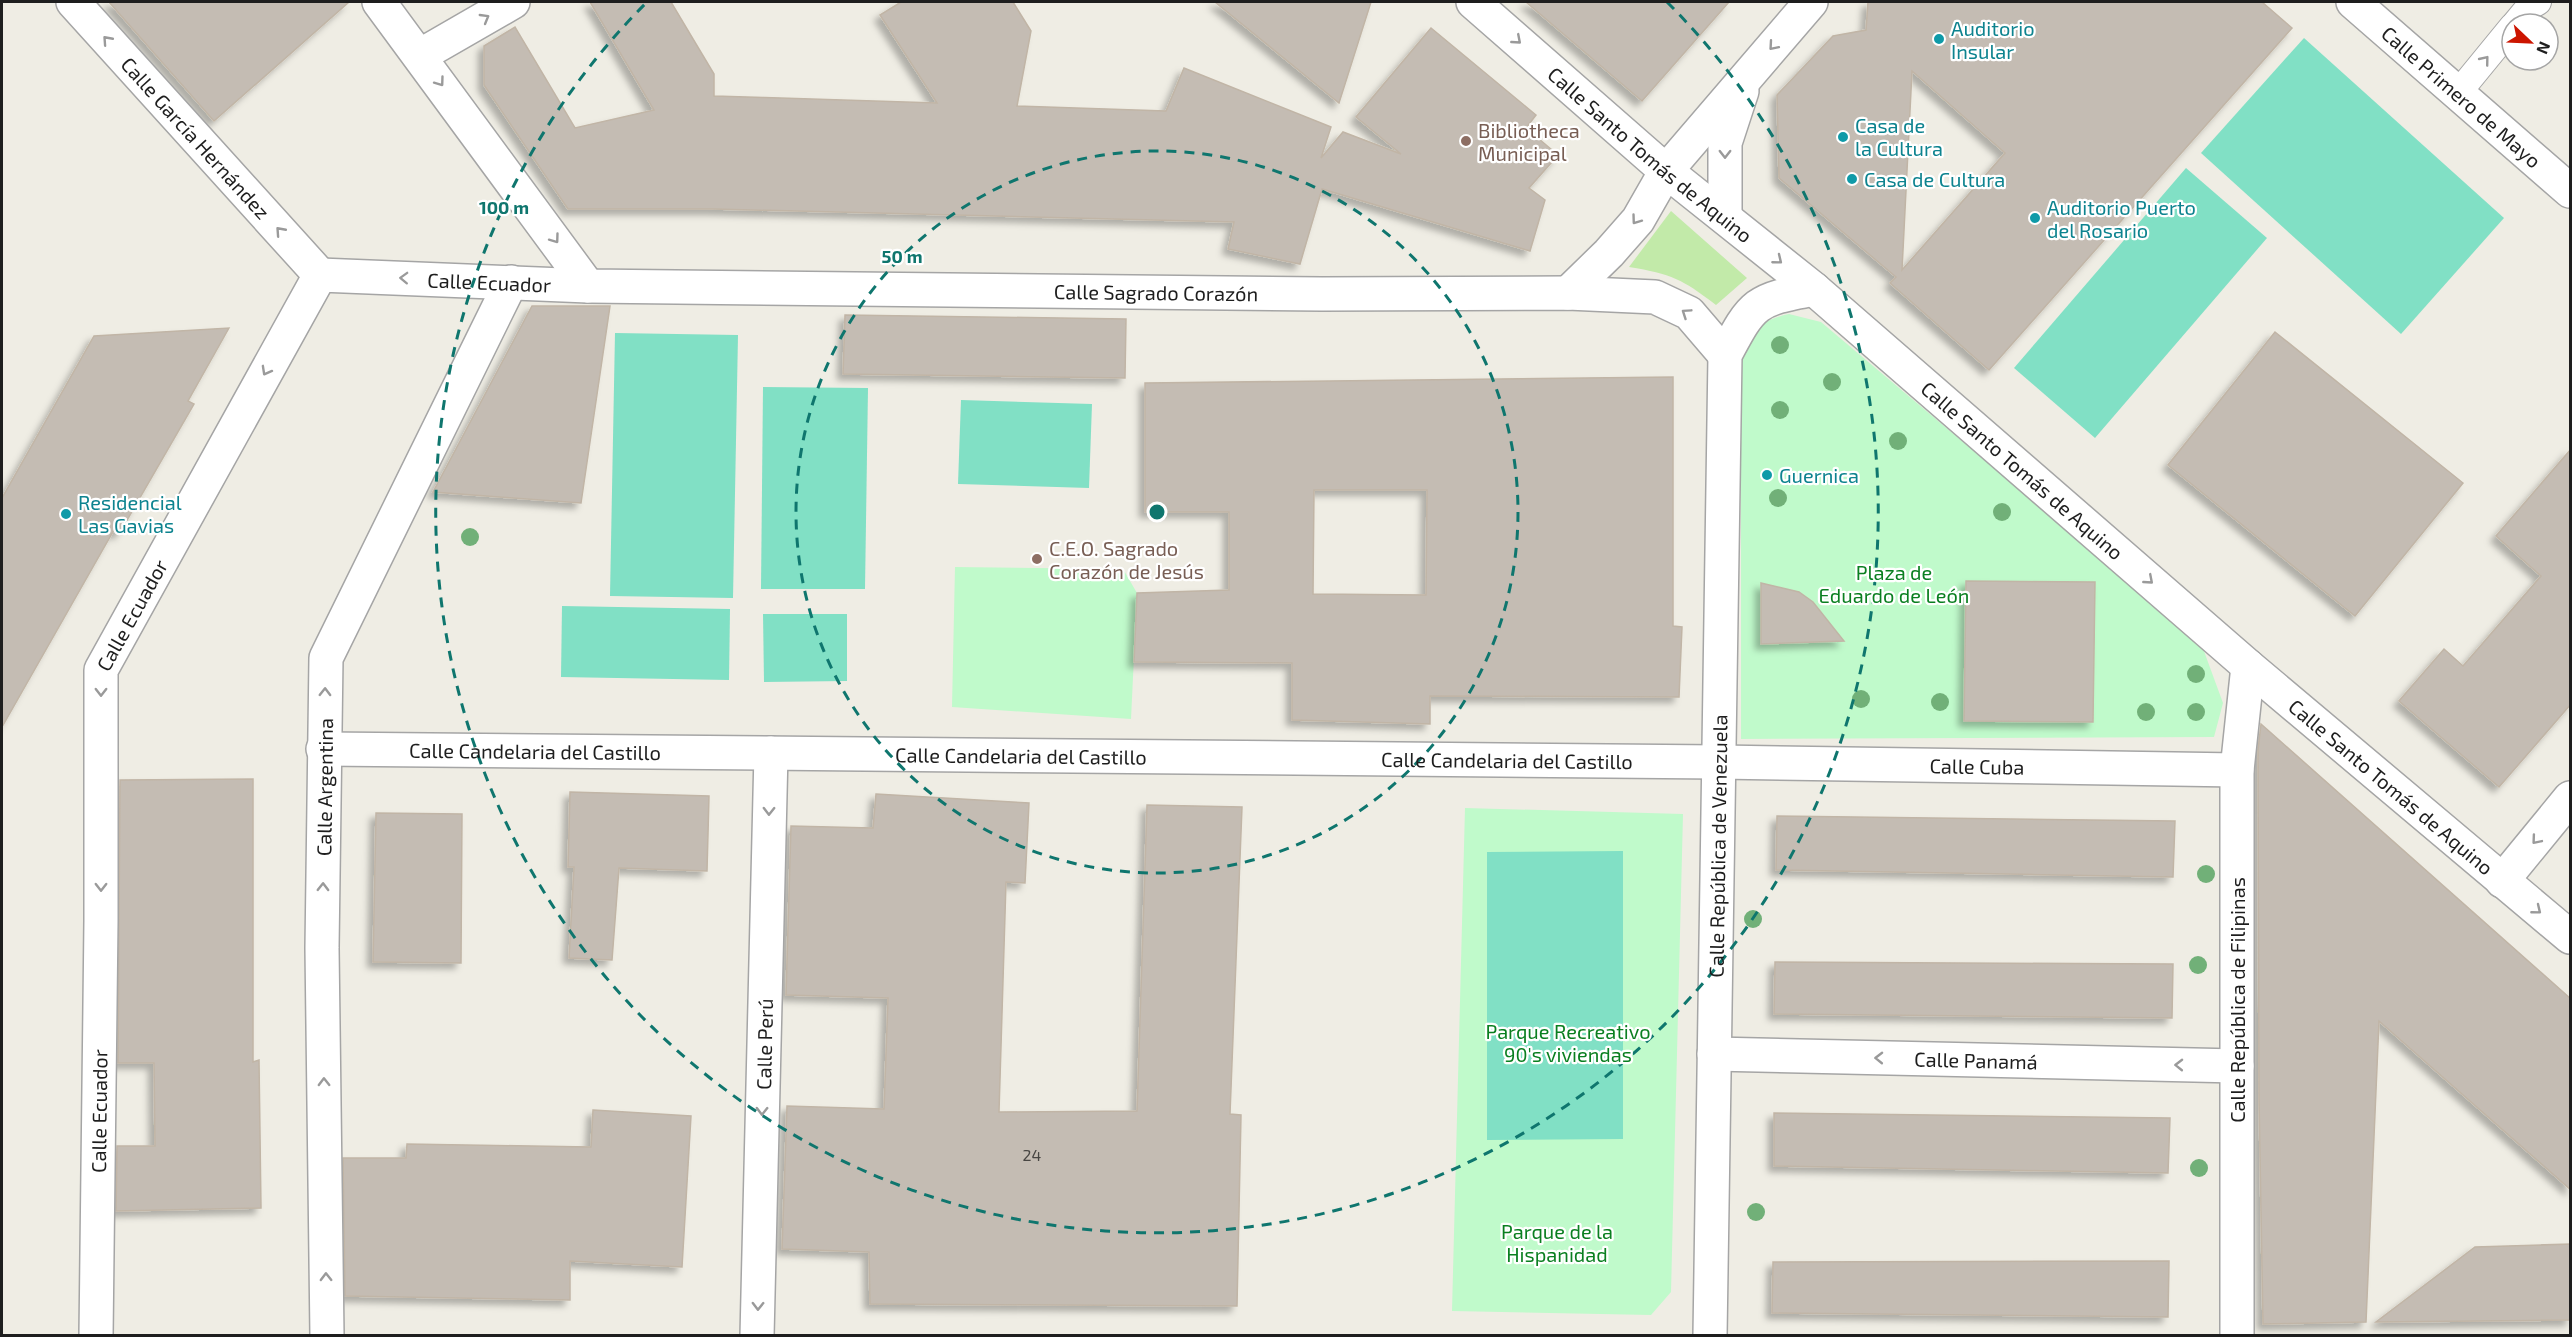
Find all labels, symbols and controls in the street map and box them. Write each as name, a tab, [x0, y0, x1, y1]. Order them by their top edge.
north arrow	[2500, 12, 2560, 72]
one-way arrow	[479, 13, 489, 25]
place label: Auditorio Insular	[1951, 16, 2035, 63]
street label: Calle Primero de Mayo	[2377, 21, 2546, 172]
marker: Auditorio Insular	[1932, 32, 1946, 46]
one-way arrow	[1510, 33, 1521, 44]
one-way arrow	[103, 36, 114, 47]
one-way arrow	[1769, 39, 1780, 50]
text: N	[2533, 39, 2555, 57]
street label: Calle García Hernández	[116, 52, 275, 224]
one-way arrow	[2478, 56, 2489, 67]
street label: Calle Santo Tomás de Aquino	[1543, 62, 1757, 247]
one-way arrow	[433, 75, 444, 86]
place label: Casa de la Cultura	[1855, 113, 1943, 160]
place label: Bibliotheca Municipal	[1478, 118, 1580, 165]
marker: Casa de la Cultura	[1836, 130, 1850, 144]
marker: Bibliotheca Municipal	[1459, 134, 1473, 148]
one-way arrow	[1719, 149, 1731, 158]
place label: Casa de Cultura	[1864, 167, 2005, 191]
marker: Casa de Cultura	[1845, 172, 1859, 186]
place label: Auditorio Puerto del Rosario	[2047, 195, 2196, 242]
text: 100 m	[479, 196, 529, 218]
marker: Auditorio Puerto del Rosario	[2028, 211, 2042, 225]
one-way arrow	[1632, 214, 1643, 225]
one-way arrow	[277, 227, 288, 238]
one-way arrow	[547, 233, 558, 244]
text: 50 m	[881, 245, 923, 267]
one-way arrow	[1772, 253, 1783, 264]
street label: Calle Ecuador	[427, 267, 552, 296]
one-way arrow	[400, 271, 409, 284]
street label: Calle Sagrado Corazón	[1054, 279, 1258, 305]
one-way arrow	[1681, 309, 1692, 320]
one-way arrow	[262, 365, 273, 375]
street label: Calle Santo Tomás de Aquino	[1917, 376, 2128, 564]
place label: Guernica	[1779, 463, 1859, 487]
marker: Guernica	[1760, 468, 1774, 482]
place label: Residencial Las Gavias	[78, 490, 182, 537]
centre of rings	[1147, 502, 1167, 522]
marker: Residencial Las Gavias	[59, 507, 73, 521]
place label: C.E.O. Sagrado Corazón de Jesús	[1049, 536, 1204, 583]
marker: C.E.O. Sagrado Corazón de Jesús	[1030, 552, 1044, 566]
street label: Calle Ecuador	[91, 555, 172, 675]
park label: Plaza de Eduardo de León	[1819, 560, 1969, 607]
one-way arrow	[2142, 573, 2153, 584]
one-way arrow	[95, 687, 107, 696]
one-way arrow	[319, 688, 331, 697]
street label: Calle Santo Tomás de Aquino	[2284, 694, 2498, 879]
street label: Calle República de Venezuela	[1703, 714, 1732, 978]
street label: Calle Argentina	[311, 718, 337, 856]
street label: Calle Candelaria del Castillo	[409, 738, 661, 764]
street label: Calle Candelaria del Castillo	[895, 742, 1147, 769]
street label: Calle Candelaria del Castillo	[1381, 747, 1633, 773]
street label: Calle Cuba	[1929, 753, 2024, 779]
one-way arrow	[763, 807, 775, 816]
one-way arrow	[2532, 833, 2543, 844]
street label: Calle República de Filipinas	[2225, 877, 2249, 1123]
one-way arrow	[95, 882, 107, 891]
one-way arrow	[317, 883, 330, 892]
one-way arrow	[2531, 903, 2542, 914]
street label: Calle Perú	[751, 998, 777, 1090]
park label: Parque Recreativo 90's viviendas	[1485, 1019, 1651, 1066]
street label: Calle Panamá	[1914, 1047, 2038, 1073]
street label: Calle Ecuador	[86, 1049, 111, 1173]
one-way arrow	[1874, 1051, 1883, 1064]
one-way arrow	[2174, 1059, 2183, 1071]
one-way arrow	[318, 1078, 330, 1087]
one-way arrow	[756, 1107, 769, 1116]
house number: 24	[1023, 1145, 1042, 1164]
park label: Parque de la Hispanidad	[1501, 1219, 1613, 1266]
one-way arrow	[320, 1273, 332, 1282]
one-way arrow	[752, 1302, 764, 1311]

